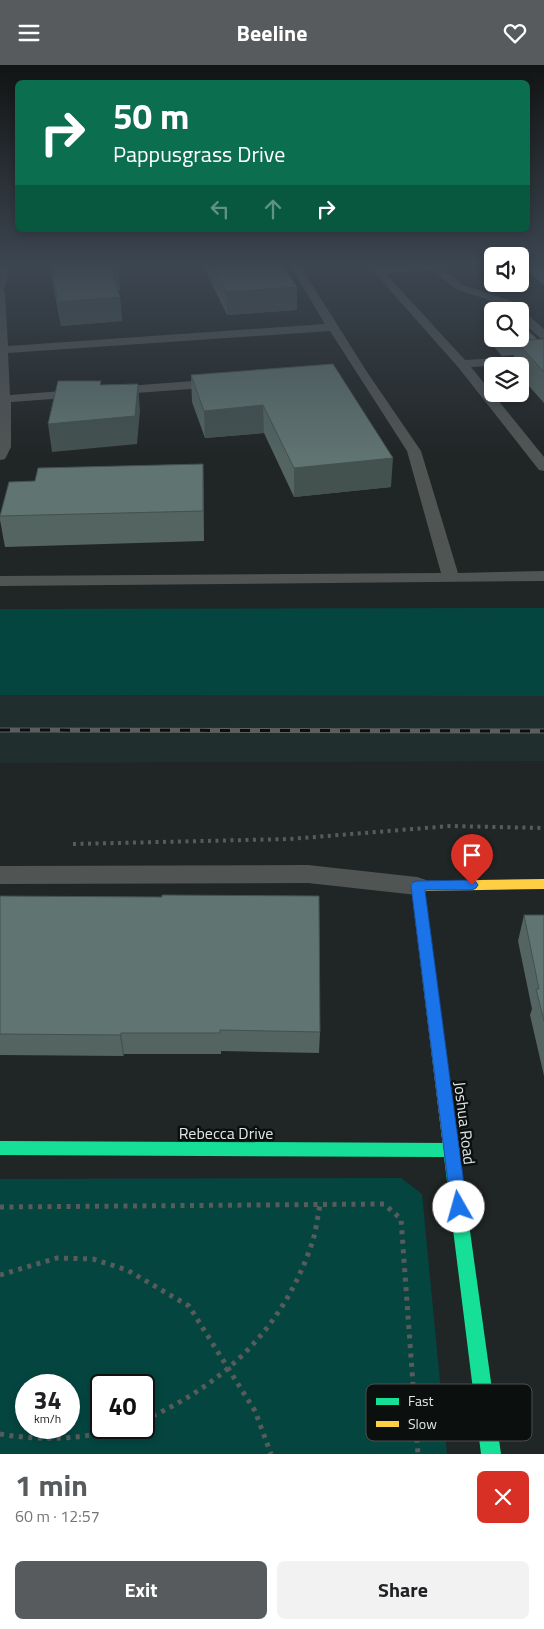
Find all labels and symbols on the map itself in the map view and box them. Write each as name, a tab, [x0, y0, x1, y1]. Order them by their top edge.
pin	[451, 834, 493, 885]
street label: Joshua Road	[448, 1080, 482, 1166]
street label: Rebecca Drive	[179, 1121, 273, 1145]
position arrow	[432, 1180, 484, 1232]
speed limit sign: 40	[90, 1374, 155, 1439]
legend	[366, 1384, 532, 1441]
text: Fast	[408, 1390, 433, 1411]
text: Slow	[408, 1413, 437, 1434]

